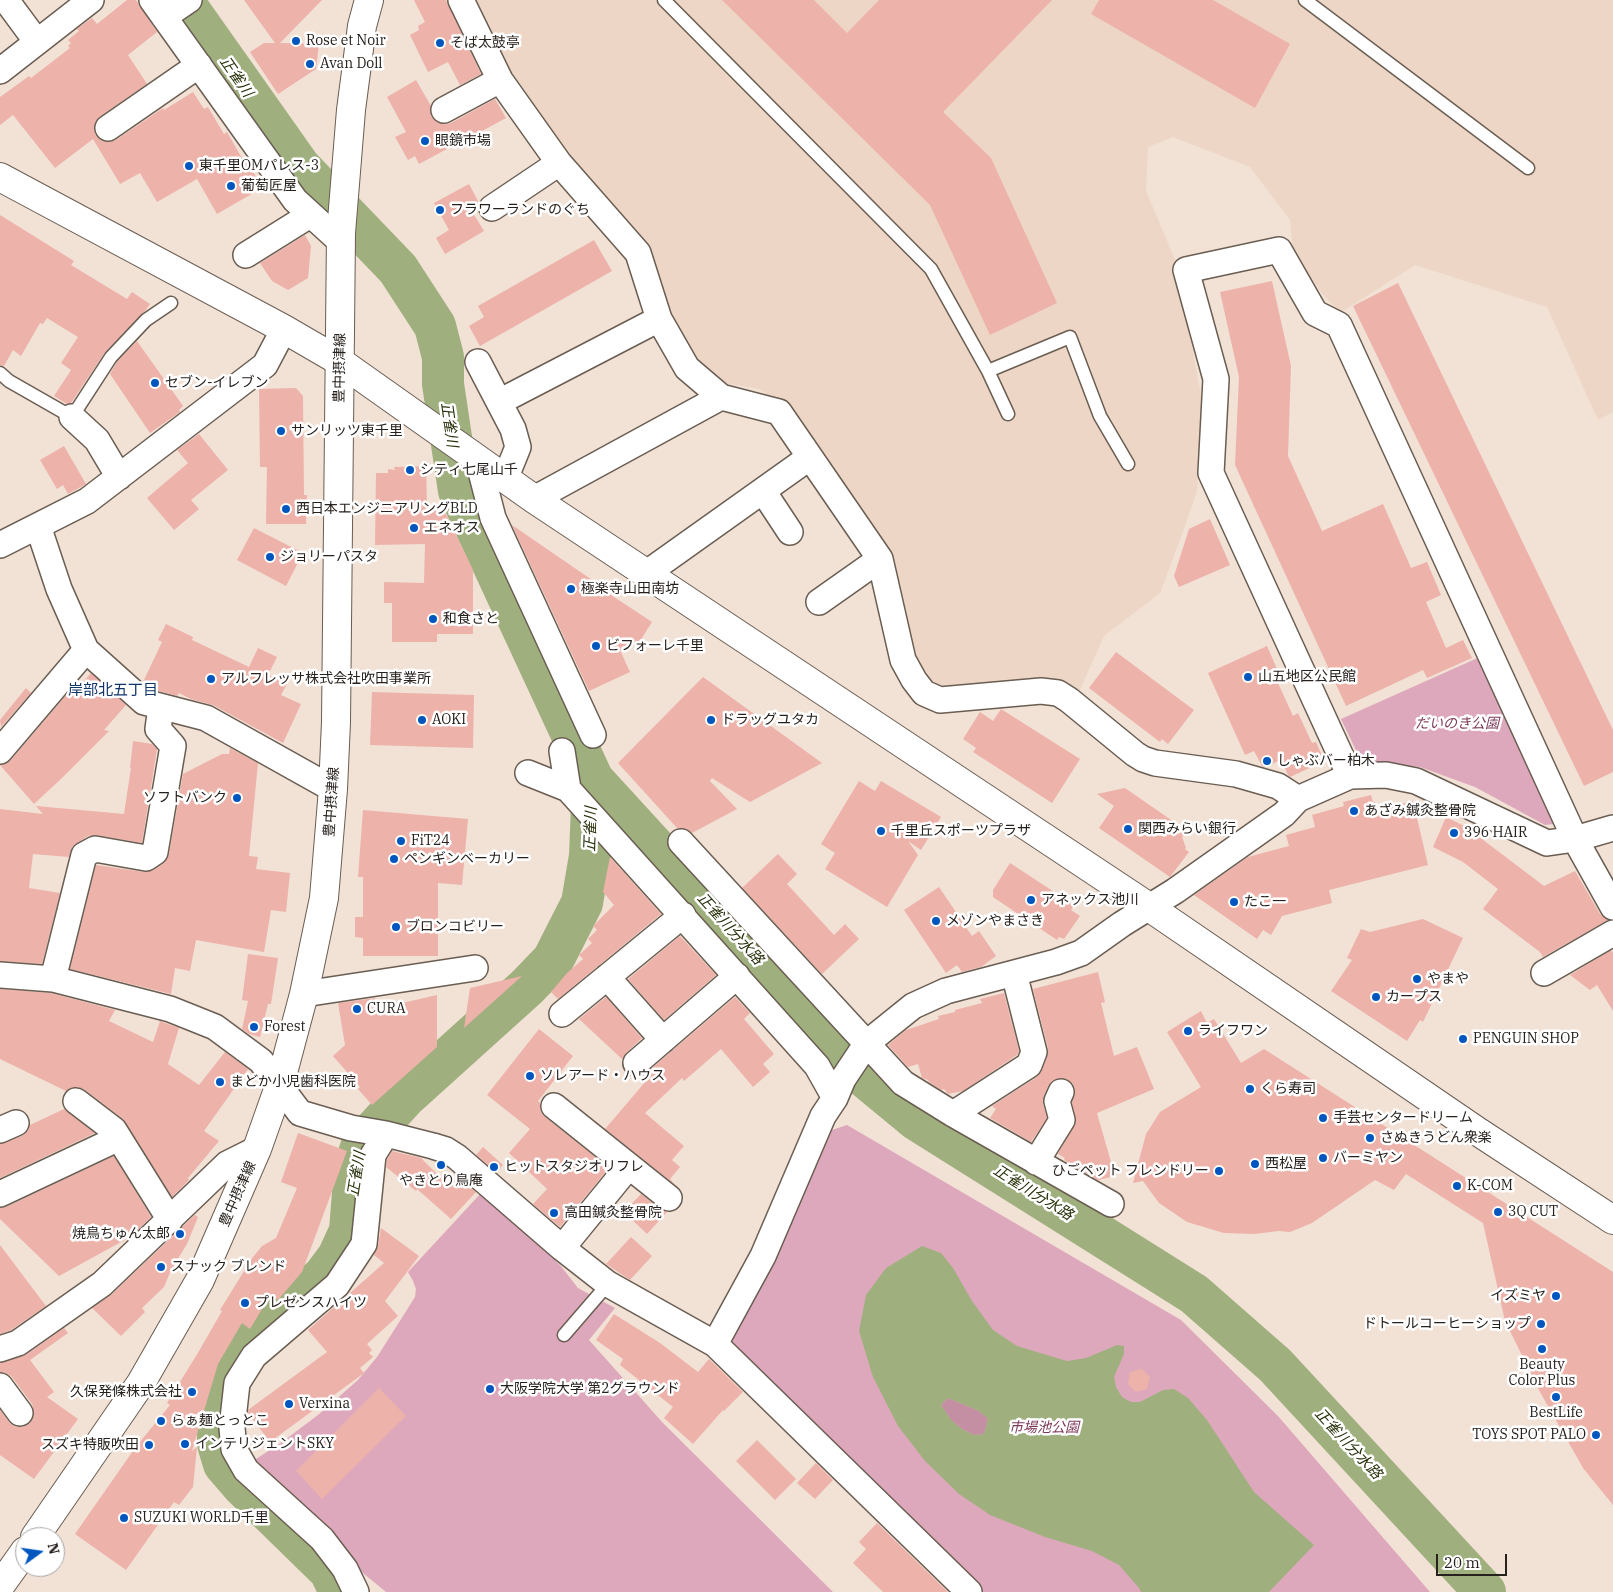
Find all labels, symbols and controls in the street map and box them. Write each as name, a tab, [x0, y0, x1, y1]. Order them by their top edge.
place label: Rose et Noir	[306, 33, 386, 49]
marker: Rose et Noir	[290, 35, 302, 47]
place label: そば太鼓亭	[450, 35, 520, 51]
marker: そば太鼓亭	[434, 37, 446, 49]
water label: 正雀川	[216, 53, 256, 101]
place label: Avan Doll	[320, 56, 383, 72]
marker: Avan Doll	[304, 58, 316, 70]
place label: 眼鏡市場	[435, 133, 491, 149]
marker: 眼鏡市場	[419, 135, 431, 147]
place label: 東千里OMパレス-3	[199, 158, 319, 174]
marker: 東千里OMパレス-3	[183, 160, 195, 172]
place label: 葡萄匠屋	[241, 178, 297, 194]
marker: 葡萄匠屋	[225, 180, 237, 192]
place label: フラワーランドのぐち	[450, 202, 590, 218]
marker: フラワーランドのぐち	[434, 204, 446, 216]
street label: 豊中摂津線	[331, 333, 349, 403]
place label: セブン-イレブン	[165, 375, 269, 391]
marker: セブン-イレブン	[149, 377, 161, 389]
water label: 正雀川	[437, 401, 461, 449]
place label: サンリッツ東千里	[291, 423, 403, 439]
marker: サンリッツ東千里	[275, 425, 287, 437]
place label: シティ七尾山千	[420, 462, 518, 478]
marker: シティ七尾山千	[404, 464, 416, 476]
place label: 西日本エンジニアリングBLD	[296, 501, 478, 517]
marker: 西日本エンジニアリングBLD	[280, 503, 292, 515]
place label: エネオス	[424, 520, 480, 536]
marker: エネオス	[408, 522, 420, 534]
place label: ジョリーパスタ	[280, 549, 378, 565]
marker: ジョリーパスタ	[264, 551, 276, 563]
place label: 極楽寺山田南坊	[581, 581, 679, 597]
marker: 極楽寺山田南坊	[565, 583, 577, 595]
place label: 和食さと	[443, 611, 499, 627]
marker: 和食さと	[427, 613, 439, 625]
place label: ビフォーレ千里	[606, 638, 704, 654]
marker: ビフォーレ千里	[590, 640, 602, 652]
place label: 山五地区公民館	[1258, 669, 1356, 685]
place label: アルフレッサ株式会社吹田事業所	[221, 671, 431, 687]
marker: 山五地区公民館	[1242, 671, 1254, 683]
marker: アルフレッサ株式会社吹田事業所	[205, 673, 217, 685]
district label: 岸部北五丁目	[68, 682, 158, 700]
place label: AOKI	[432, 712, 466, 728]
place label: ドラッグユタカ	[721, 712, 819, 728]
marker: AOKI	[416, 714, 428, 726]
marker: ドラッグユタカ	[705, 714, 717, 726]
park label: だいのき公園	[1415, 716, 1499, 732]
place label: しゃぶバー柏木	[1277, 753, 1375, 769]
marker: しゃぶバー柏木	[1261, 755, 1273, 767]
street label: 豊中摂津線	[321, 766, 343, 838]
place label: ソフトバンク	[143, 790, 227, 806]
marker: ソフトバンク	[231, 792, 243, 804]
place label: あざみ鍼灸整骨院	[1364, 803, 1476, 819]
marker: あざみ鍼灸整骨院	[1348, 805, 1360, 817]
water label: 正雀川	[581, 806, 601, 852]
place label: 関西みらい銀行	[1138, 821, 1236, 837]
place label: 千里丘スポーツプラザ	[891, 823, 1031, 839]
marker: 関西みらい銀行	[1122, 823, 1134, 835]
marker: 千里丘スポーツプラザ	[875, 825, 887, 837]
place label: 396 HAIR	[1464, 825, 1527, 841]
marker: 396 HAIR	[1448, 827, 1460, 839]
place label: FiT24	[411, 833, 450, 849]
marker: FiT24	[395, 835, 407, 847]
place label: ペンギンベーカリー	[404, 851, 530, 867]
marker: ペンギンベーカリー	[388, 853, 400, 865]
water label: 正雀川分水路	[693, 890, 767, 968]
place label: アネックス池川	[1041, 892, 1139, 908]
marker: アネックス池川	[1025, 894, 1037, 906]
place label: たこ一	[1244, 894, 1286, 910]
marker: たこ一	[1228, 896, 1240, 908]
place label: メゾンやまさき	[946, 913, 1044, 929]
marker: メゾンやまさき	[930, 915, 942, 927]
place label: ブロンコビリー	[406, 919, 504, 935]
marker: ブロンコビリー	[390, 921, 402, 933]
place label: やまや	[1427, 971, 1469, 987]
marker: やまや	[1411, 973, 1423, 985]
place label: カープス	[1386, 989, 1442, 1005]
marker: カープス	[1370, 991, 1382, 1003]
place label: CURA	[367, 1001, 406, 1017]
marker: CURA	[351, 1003, 363, 1015]
place label: Forest	[264, 1019, 305, 1035]
marker: Forest	[248, 1021, 260, 1033]
place label: ライフワン	[1198, 1023, 1268, 1039]
marker: ライフワン	[1182, 1025, 1194, 1037]
place label: PENGUIN SHOP	[1473, 1031, 1579, 1047]
marker: PENGUIN SHOP	[1457, 1033, 1469, 1045]
place label: ソレアード・ハウス	[540, 1068, 665, 1084]
marker: ソレアード・ハウス	[524, 1070, 536, 1082]
place label: まどか小児歯科医院	[230, 1074, 356, 1090]
marker: まどか小児歯科医院	[214, 1076, 226, 1088]
place label: くら寿司	[1260, 1081, 1316, 1097]
marker: くら寿司	[1244, 1083, 1256, 1095]
place label: 手芸センタードリーム	[1333, 1110, 1473, 1126]
marker: 手芸センタードリーム	[1317, 1112, 1329, 1124]
place label: さぬきうどん衆楽	[1380, 1130, 1492, 1146]
marker: さぬきうどん衆楽	[1364, 1132, 1376, 1144]
water label: 正雀川	[345, 1150, 369, 1198]
place label: バーミヤン	[1333, 1150, 1403, 1166]
marker: バーミヤン	[1317, 1152, 1329, 1164]
place label: 西松屋	[1265, 1156, 1307, 1172]
marker: 西松屋	[1249, 1158, 1261, 1170]
street label: 豊中摂津線	[216, 1159, 260, 1229]
marker: やきとり鳥庵	[435, 1159, 447, 1171]
place label: ヒットスタジオリフレ	[504, 1159, 644, 1175]
marker: ヒットスタジオリフレ	[488, 1161, 500, 1173]
water label: 正雀川分水路	[990, 1162, 1076, 1224]
place label: ひごペット フレンドリー	[1052, 1163, 1209, 1179]
marker: ひごペット フレンドリー	[1213, 1165, 1225, 1177]
place label: やきとり鳥庵	[399, 1173, 483, 1189]
place label: K-COM	[1467, 1178, 1513, 1194]
marker: K-COM	[1451, 1180, 1463, 1192]
place label: 3Q CUT	[1508, 1204, 1558, 1220]
place label: 高田鍼灸整骨院	[564, 1205, 662, 1221]
marker: 3Q CUT	[1492, 1206, 1504, 1218]
marker: 高田鍼灸整骨院	[548, 1207, 560, 1219]
place label: 焼鳥ちゅん太郎	[72, 1226, 170, 1242]
marker: 焼鳥ちゅん太郎	[174, 1228, 186, 1240]
place label: スナック ブレンド	[171, 1259, 286, 1275]
marker: スナック ブレンド	[155, 1261, 167, 1273]
place label: イズミヤ	[1490, 1288, 1546, 1304]
marker: イズミヤ	[1550, 1290, 1562, 1302]
place label: プレゼンスハイツ	[255, 1295, 367, 1311]
marker: プレゼンスハイツ	[239, 1297, 251, 1309]
place label: ドトールコーヒーショップ	[1363, 1316, 1531, 1332]
marker: ドトールコーヒーショップ	[1535, 1318, 1547, 1330]
marker: Beauty Color Plus	[1536, 1343, 1548, 1355]
place label: Beauty Color Plus	[1509, 1357, 1575, 1390]
place label: 大阪学院大学 第2グラウンド	[500, 1381, 680, 1397]
marker: 大阪学院大学 第2グラウンド	[484, 1383, 496, 1395]
place label: 久保発條株式会社	[70, 1384, 182, 1400]
marker: 久保発條株式会社	[186, 1386, 198, 1398]
marker: BestLife	[1550, 1391, 1562, 1403]
place label: Verxina	[299, 1396, 350, 1412]
marker: Verxina	[283, 1398, 295, 1410]
water label: 正雀川分水路	[1311, 1405, 1385, 1483]
place label: BestLife	[1529, 1405, 1583, 1421]
place label: らぁ麺とっとこ	[171, 1413, 269, 1429]
marker: らぁ麺とっとこ	[155, 1415, 167, 1427]
park label: 市場池公園	[1009, 1420, 1079, 1436]
place label: TOYS SPOT PALO	[1472, 1427, 1586, 1443]
marker: TOYS SPOT PALO	[1590, 1429, 1602, 1441]
place label: インテリジェントSKY	[195, 1436, 334, 1452]
place label: スズキ特販吹田	[41, 1437, 139, 1453]
marker: インテリジェントSKY	[179, 1438, 191, 1450]
marker: スズキ特販吹田	[143, 1439, 155, 1451]
place label: SUZUKI WORLD千里	[134, 1510, 269, 1526]
marker: SUZUKI WORLD千里	[118, 1512, 130, 1524]
north arrow	[15, 1527, 65, 1577]
text: N	[44, 1541, 64, 1556]
scale bar	[1438, 1544, 1509, 1576]
text: 20 m	[1444, 1553, 1480, 1572]

